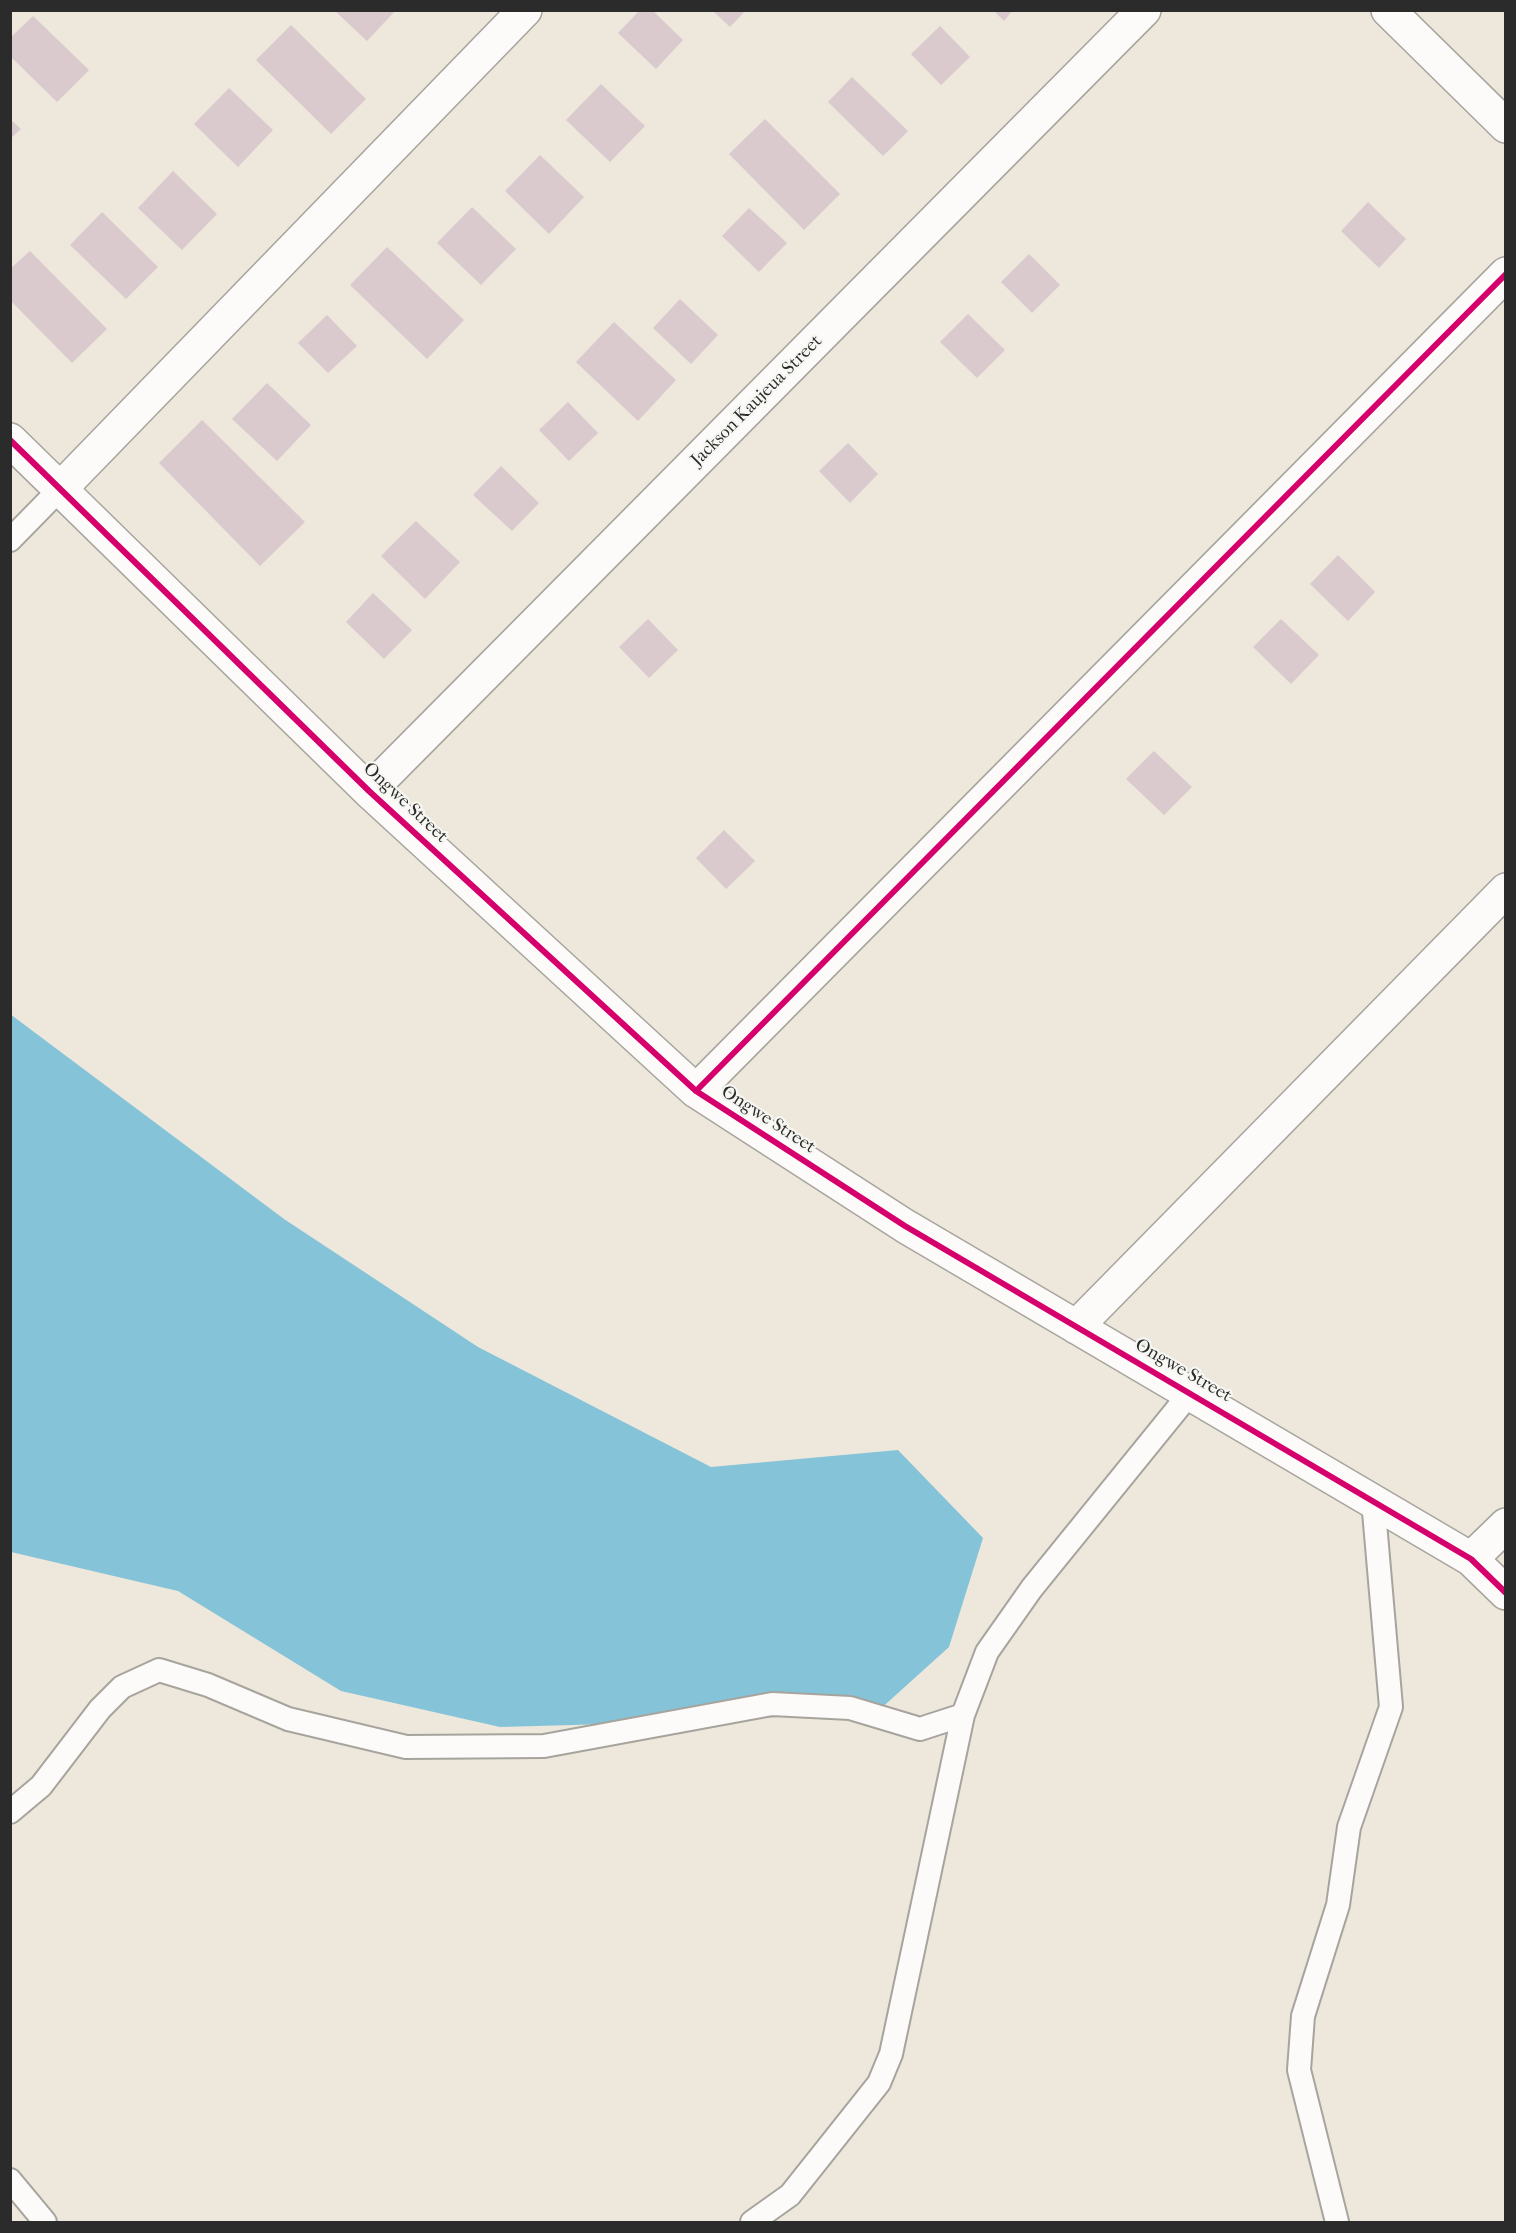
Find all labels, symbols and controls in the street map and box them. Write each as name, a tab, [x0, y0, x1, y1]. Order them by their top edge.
street label: Jackson Kaujeua Street	[687, 331, 827, 471]
street label: Ongwe Street	[358, 758, 452, 848]
street label: Ongwe Street	[717, 1082, 819, 1158]
street label: Ongwe Street	[1131, 1335, 1235, 1407]

